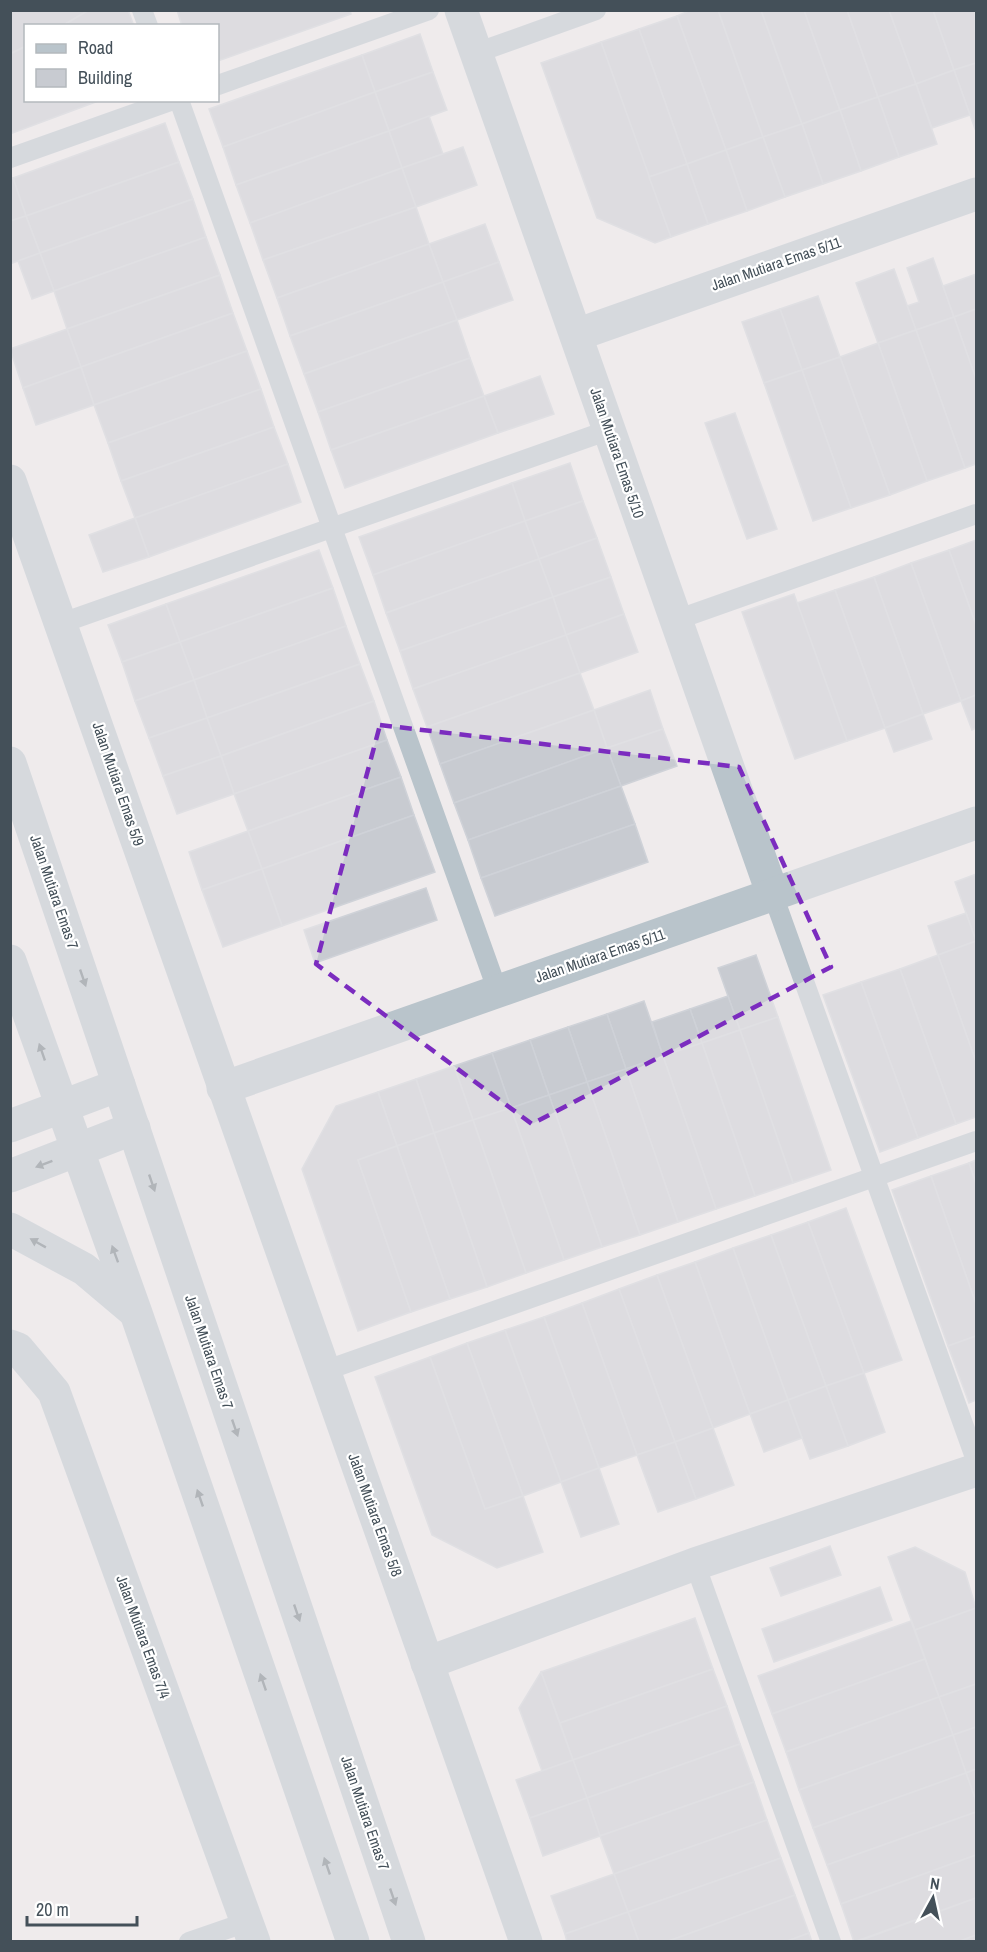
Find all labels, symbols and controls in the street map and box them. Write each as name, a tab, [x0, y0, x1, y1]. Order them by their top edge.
legend	[24, 24, 219, 102]
text: Road	[78, 35, 113, 60]
text: Building	[78, 65, 133, 90]
street label: Jalan Mutiara Emas 5/11	[708, 231, 844, 296]
street label: Jalan Mutiara Emas 5/10	[585, 385, 650, 521]
street label: Jalan Mutiara Emas 5/9	[87, 719, 150, 849]
street label: Jalan Mutiara Emas 7	[25, 832, 84, 952]
street label: Jalan Mutiara Emas 5/11	[532, 923, 668, 988]
one-way arrow	[79, 969, 88, 987]
one-way arrow	[37, 1042, 47, 1060]
one-way arrow	[34, 1159, 52, 1169]
one-way arrow	[148, 1174, 158, 1192]
one-way arrow	[29, 1238, 46, 1248]
one-way arrow	[109, 1245, 119, 1263]
street label: Jalan Mutiara Emas 7	[180, 1292, 239, 1412]
one-way arrow	[231, 1419, 240, 1437]
street label: Jalan Mutiara Emas 5/8	[343, 1450, 408, 1580]
one-way arrow	[194, 1489, 204, 1507]
street label: Jalan Mutiara Emas 7/4	[111, 1572, 176, 1702]
one-way arrow	[293, 1604, 303, 1622]
one-way arrow	[258, 1673, 268, 1691]
street label: Jalan Mutiara Emas 7	[336, 1753, 395, 1873]
one-way arrow	[321, 1857, 331, 1875]
north arrow	[903, 1868, 963, 1928]
text: N	[929, 1872, 941, 1895]
one-way arrow	[389, 1888, 399, 1906]
scale bar	[27, 1889, 136, 1927]
text: 20 m	[36, 1897, 69, 1922]

